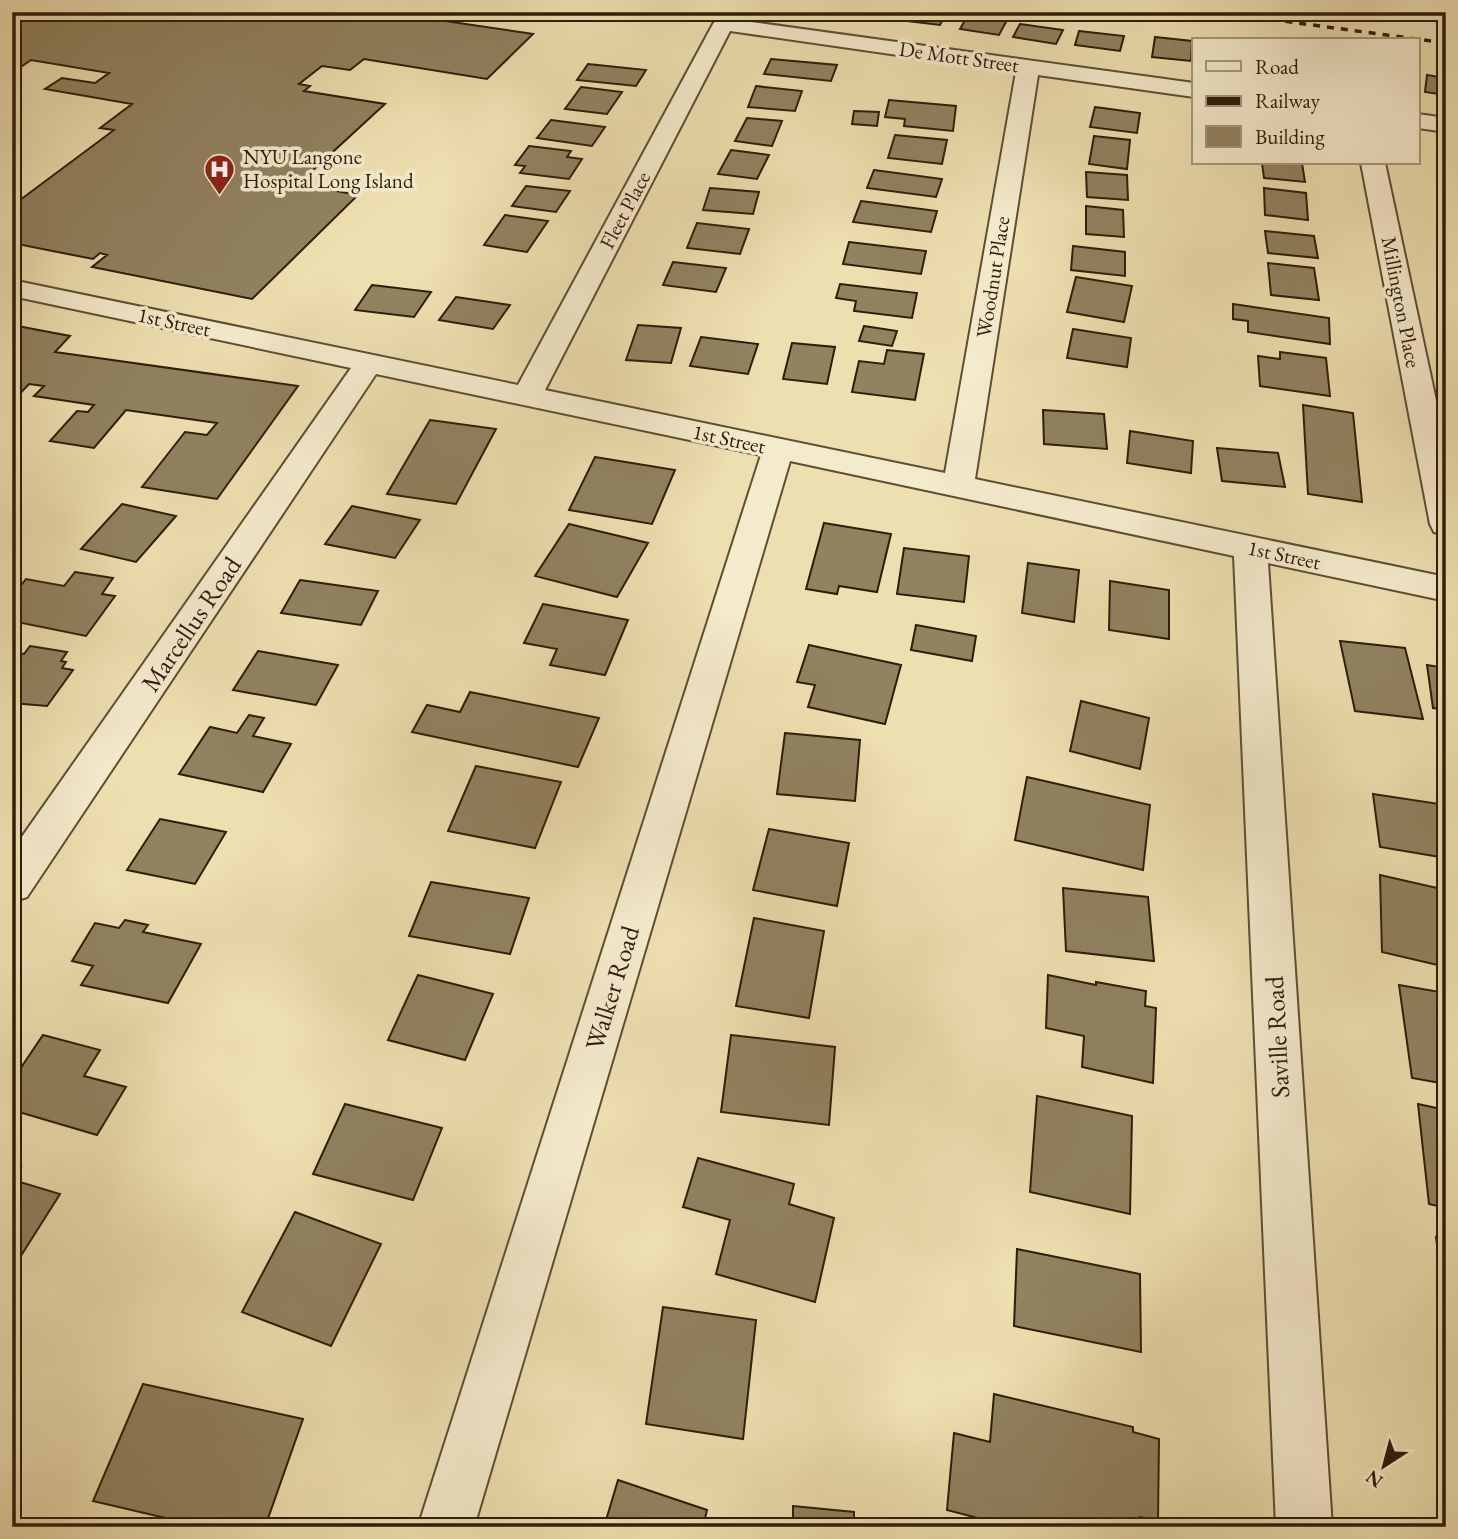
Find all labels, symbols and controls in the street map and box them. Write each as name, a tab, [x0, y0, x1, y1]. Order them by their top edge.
street label: De Mott Street	[897, 35, 1021, 78]
legend	[1192, 38, 1420, 164]
text: Road	[1255, 53, 1299, 80]
text: Railway	[1255, 87, 1321, 114]
text: Building	[1255, 123, 1325, 150]
place label: NYU Langone Hospital Long Island	[243, 143, 414, 194]
hospital icon: NYU Langone Hospital Long Island	[203, 152, 237, 196]
street label: Fleet Place	[593, 166, 656, 253]
street label: Woodnut Place	[970, 214, 1015, 340]
street label: Millington Place	[1376, 234, 1427, 370]
street label: 1st Street	[135, 301, 213, 342]
street label: 1st Street	[690, 418, 768, 459]
street label: 1st Street	[1245, 534, 1323, 575]
street label: Marcellus Road	[133, 549, 249, 698]
street label: Walker Road	[577, 921, 647, 1054]
street label: Saville Road	[1257, 974, 1297, 1099]
north arrow	[1350, 1430, 1420, 1500]
text: N	[1360, 1464, 1388, 1494]

